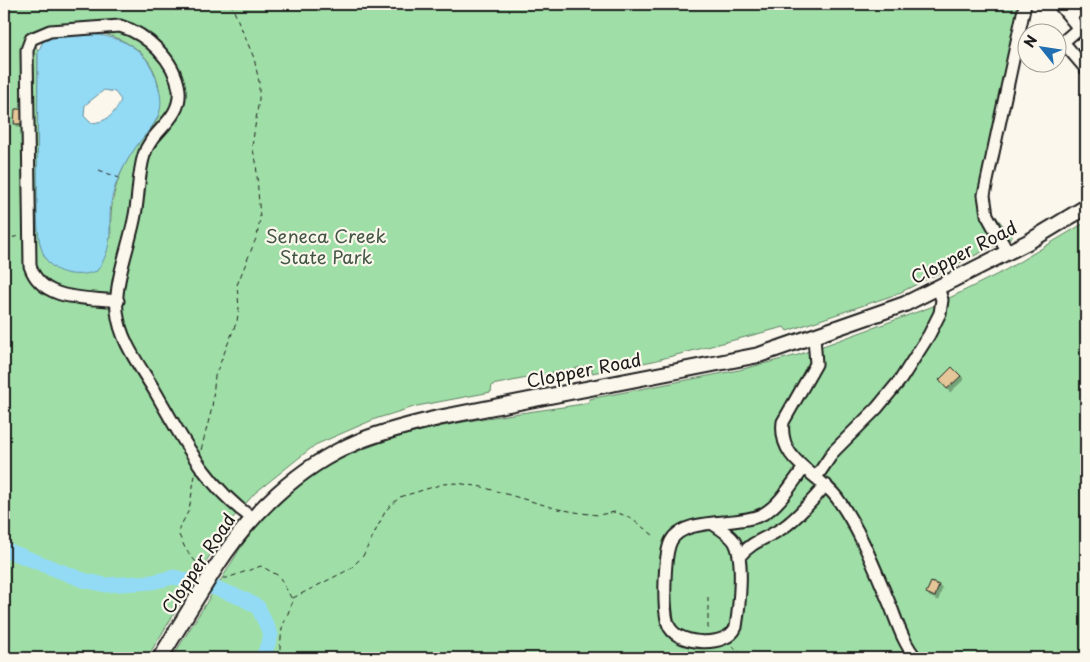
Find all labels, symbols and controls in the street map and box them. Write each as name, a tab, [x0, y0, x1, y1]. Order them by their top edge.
north arrow	[1018, 22, 1068, 72]
text: N	[1018, 31, 1042, 51]
street label: Clopper Road	[905, 213, 1021, 290]
park label: Seneca Creek State Park	[266, 222, 386, 270]
street label: Clopper Road	[524, 345, 643, 394]
street label: Clopper Road	[154, 507, 241, 619]

